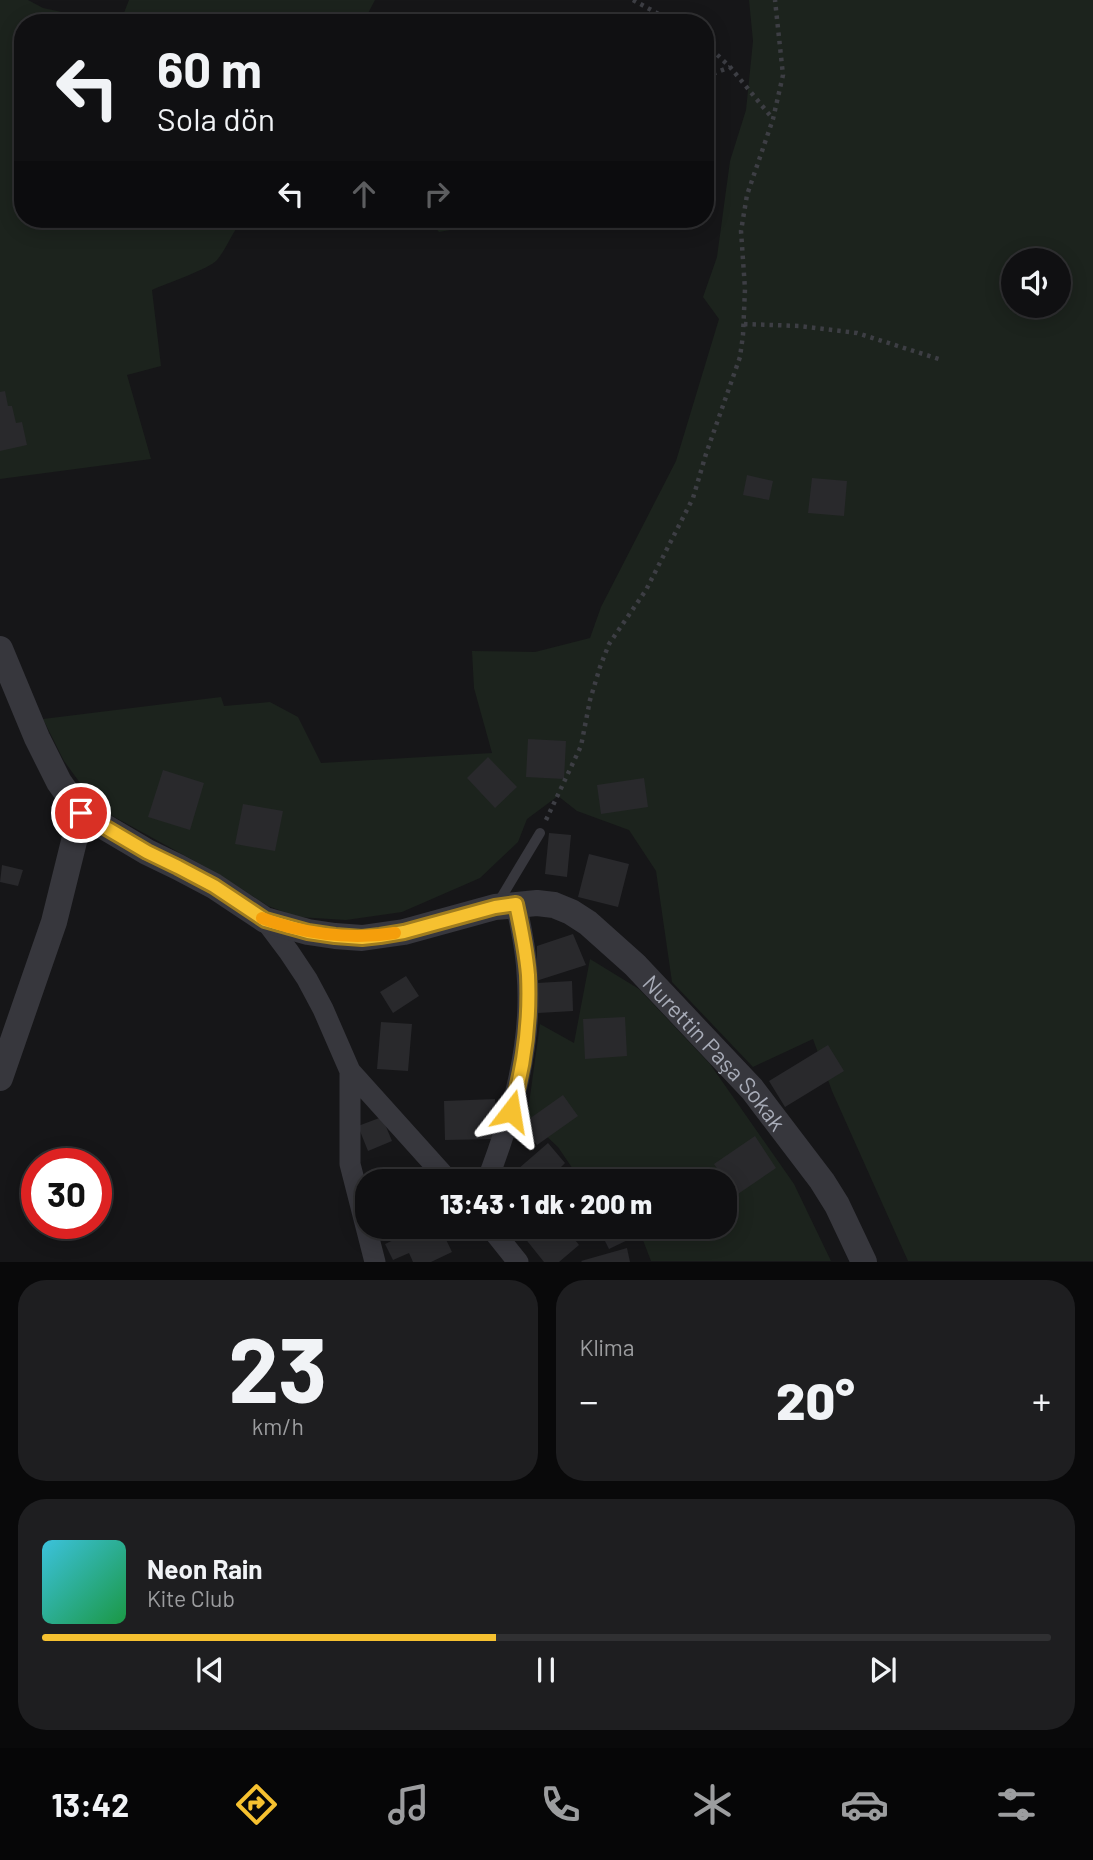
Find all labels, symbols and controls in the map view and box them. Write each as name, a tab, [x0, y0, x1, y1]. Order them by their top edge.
text: 60 m	[157, 39, 262, 98]
icon: left	[42, 42, 133, 133]
text: Sola dön	[157, 99, 275, 137]
icon: left	[272, 175, 310, 213]
icon: ahead	[345, 175, 383, 213]
icon: right	[418, 175, 456, 213]
map controls	[1001, 248, 1071, 318]
button: sound	[1001, 248, 1071, 318]
pin	[51, 783, 111, 843]
icon: arrive	[62, 794, 100, 832]
street label: Nurettin Paşa Sokak	[637, 969, 792, 1136]
position arrow	[474, 1074, 548, 1148]
speed limit sign: 30	[21, 1148, 112, 1239]
text: 13:43 · 1 dk · 200 m	[440, 1188, 652, 1219]
text: 23	[228, 1312, 327, 1421]
text: Klima	[580, 1333, 635, 1361]
text: 20°	[776, 1368, 855, 1430]
text: −	[580, 1377, 599, 1423]
text: +	[1032, 1377, 1051, 1423]
text: km/h	[252, 1412, 304, 1440]
text: Neon Rain	[147, 1553, 262, 1584]
text: Kite Club	[147, 1584, 235, 1612]
icon: previous	[191, 1651, 229, 1689]
icon: pause	[527, 1651, 565, 1689]
icon: next	[864, 1651, 902, 1689]
icon: directions	[232, 1780, 281, 1829]
icon: music	[384, 1780, 433, 1829]
icon: phone	[536, 1780, 585, 1829]
icon: climate	[688, 1780, 737, 1829]
icon: car	[840, 1780, 889, 1829]
icon: filters	[992, 1780, 1041, 1829]
text: 13:42	[52, 1785, 129, 1823]

